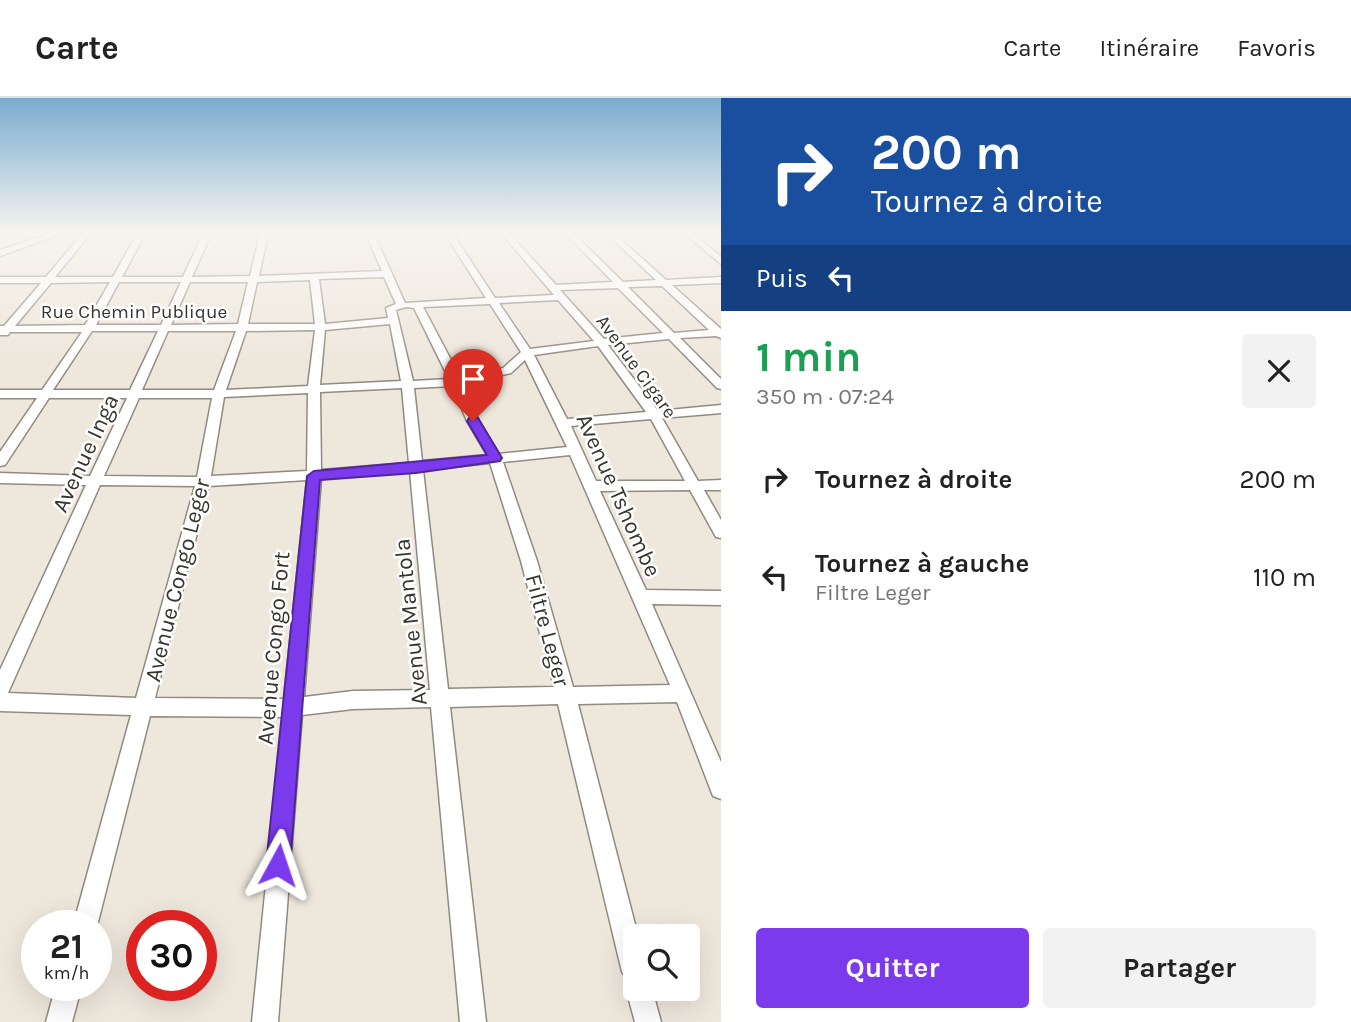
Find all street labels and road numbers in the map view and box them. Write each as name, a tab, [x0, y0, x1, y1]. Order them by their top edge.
street label: Rue Chemin Publique	[41, 301, 227, 323]
street label: Avenue Cigare	[591, 311, 681, 422]
street label: Avenue Inga	[46, 390, 125, 517]
street label: Avenue Tshombe	[570, 409, 667, 581]
street label: Avenue Congo Leger	[139, 475, 216, 684]
street label: Avenue Mantola	[388, 537, 433, 707]
street label: Avenue Congo Fort	[252, 550, 295, 746]
street label: Filtre Leger	[520, 571, 576, 690]

